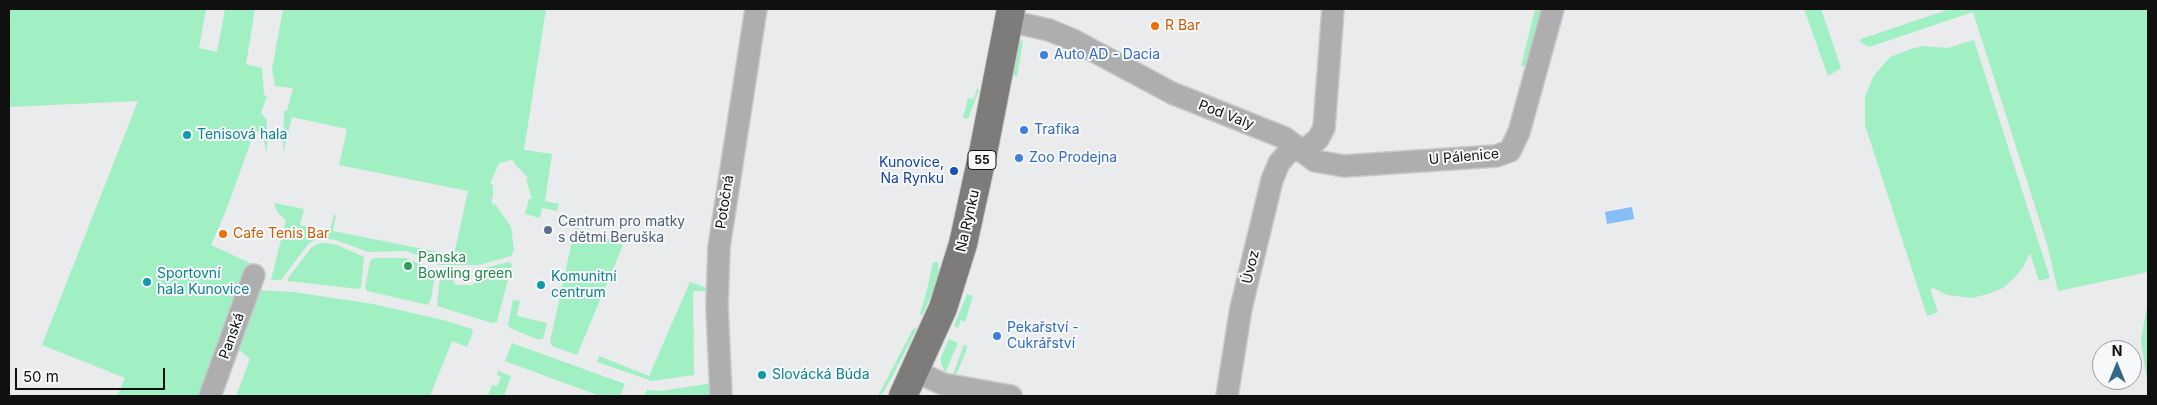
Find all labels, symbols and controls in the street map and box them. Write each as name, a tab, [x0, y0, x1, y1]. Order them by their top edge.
place label: R Bar	[1165, 18, 1200, 34]
marker: R Bar	[1149, 20, 1161, 32]
place label: Auto AD - Dacia	[1054, 47, 1160, 63]
marker: Auto AD - Dacia	[1038, 49, 1050, 61]
street label: Pod Valy	[1196, 97, 1256, 133]
place label: Trafika	[1034, 122, 1079, 138]
marker: Trafika	[1018, 124, 1030, 136]
place label: Tenisová hala	[197, 127, 287, 143]
marker: Tenisová hala	[181, 129, 193, 141]
street label: U Pálenice	[1428, 146, 1500, 168]
road number: 55	[968, 150, 996, 170]
place label: Zoo Prodejna	[1029, 150, 1117, 166]
marker: Zoo Prodejna	[1013, 152, 1025, 164]
place label: Kunovice, Na Rynku	[879, 155, 944, 188]
marker: Kunovice, Na Rynku	[948, 165, 960, 177]
street label: Potočná	[712, 174, 738, 230]
street label: Na Rynku	[953, 188, 983, 254]
place label: Centrum pro matky s dětmi Beruška	[558, 214, 685, 246]
marker: Centrum pro matky s dětmi Beruška	[542, 224, 554, 236]
place label: Cafe Tenis Bar	[233, 226, 329, 242]
marker: Cafe Tenis Bar	[217, 228, 229, 240]
street label: Úvoz	[1239, 249, 1263, 285]
place label: Panska Bowling green	[418, 250, 513, 282]
marker: Panska Bowling green	[402, 260, 414, 272]
place label: Sportovní hala Kunovice	[157, 266, 249, 298]
place label: Komunitní centrum	[551, 269, 617, 302]
marker: Sportovní hala Kunovice	[141, 276, 153, 288]
marker: Komunitní centrum	[535, 279, 547, 291]
street label: Panská	[216, 311, 248, 361]
place label: Pekařství - Cukrářství	[1007, 320, 1079, 352]
marker: Pekařství - Cukrářství	[991, 330, 1003, 342]
north arrow	[2092, 340, 2142, 390]
text: N	[2112, 342, 2122, 359]
scale bar	[18, 358, 168, 390]
text: 50 m	[23, 367, 59, 386]
place label: Slovácká Búda	[772, 367, 870, 383]
marker: Slovácká Búda	[756, 369, 768, 381]

